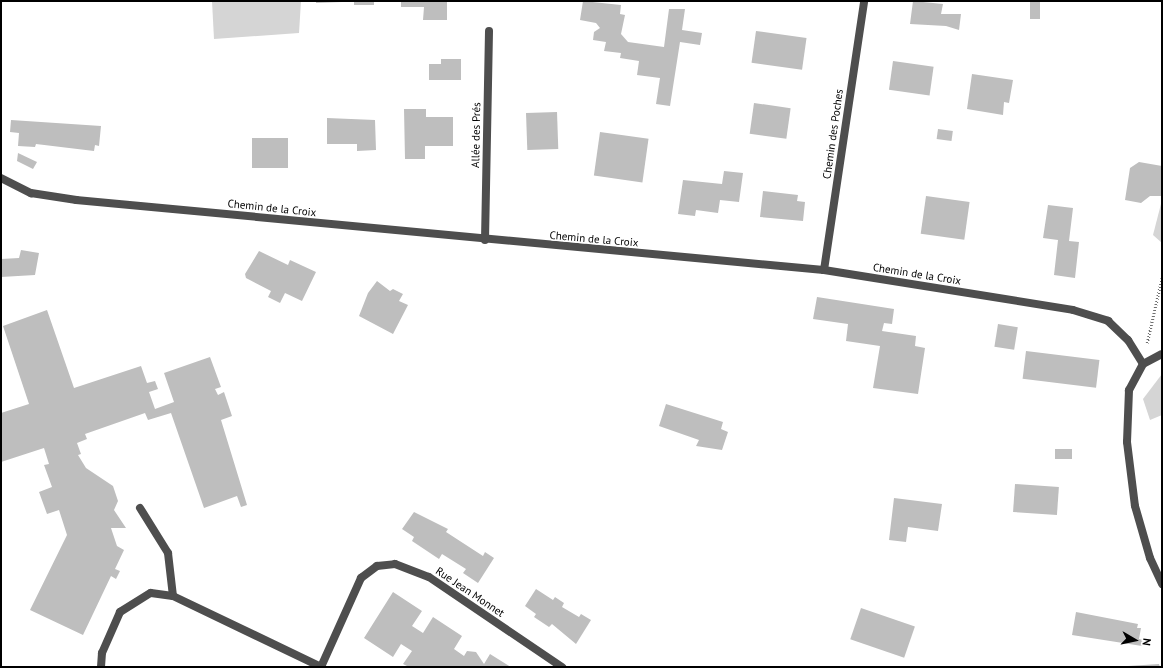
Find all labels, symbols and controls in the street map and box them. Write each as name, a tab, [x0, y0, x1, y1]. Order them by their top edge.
street label: Chemin des Poches	[820, 88, 846, 180]
street label: Allée des Prés	[469, 102, 483, 168]
street label: Chemin de la Croix	[227, 197, 317, 219]
street label: Chemin de la Croix	[549, 229, 639, 249]
street label: Chemin de la Croix	[872, 261, 962, 287]
street label: Rue Jean Monnet	[433, 564, 507, 620]
north arrow	[1115, 620, 1155, 660]
text: N	[1139, 637, 1154, 647]

